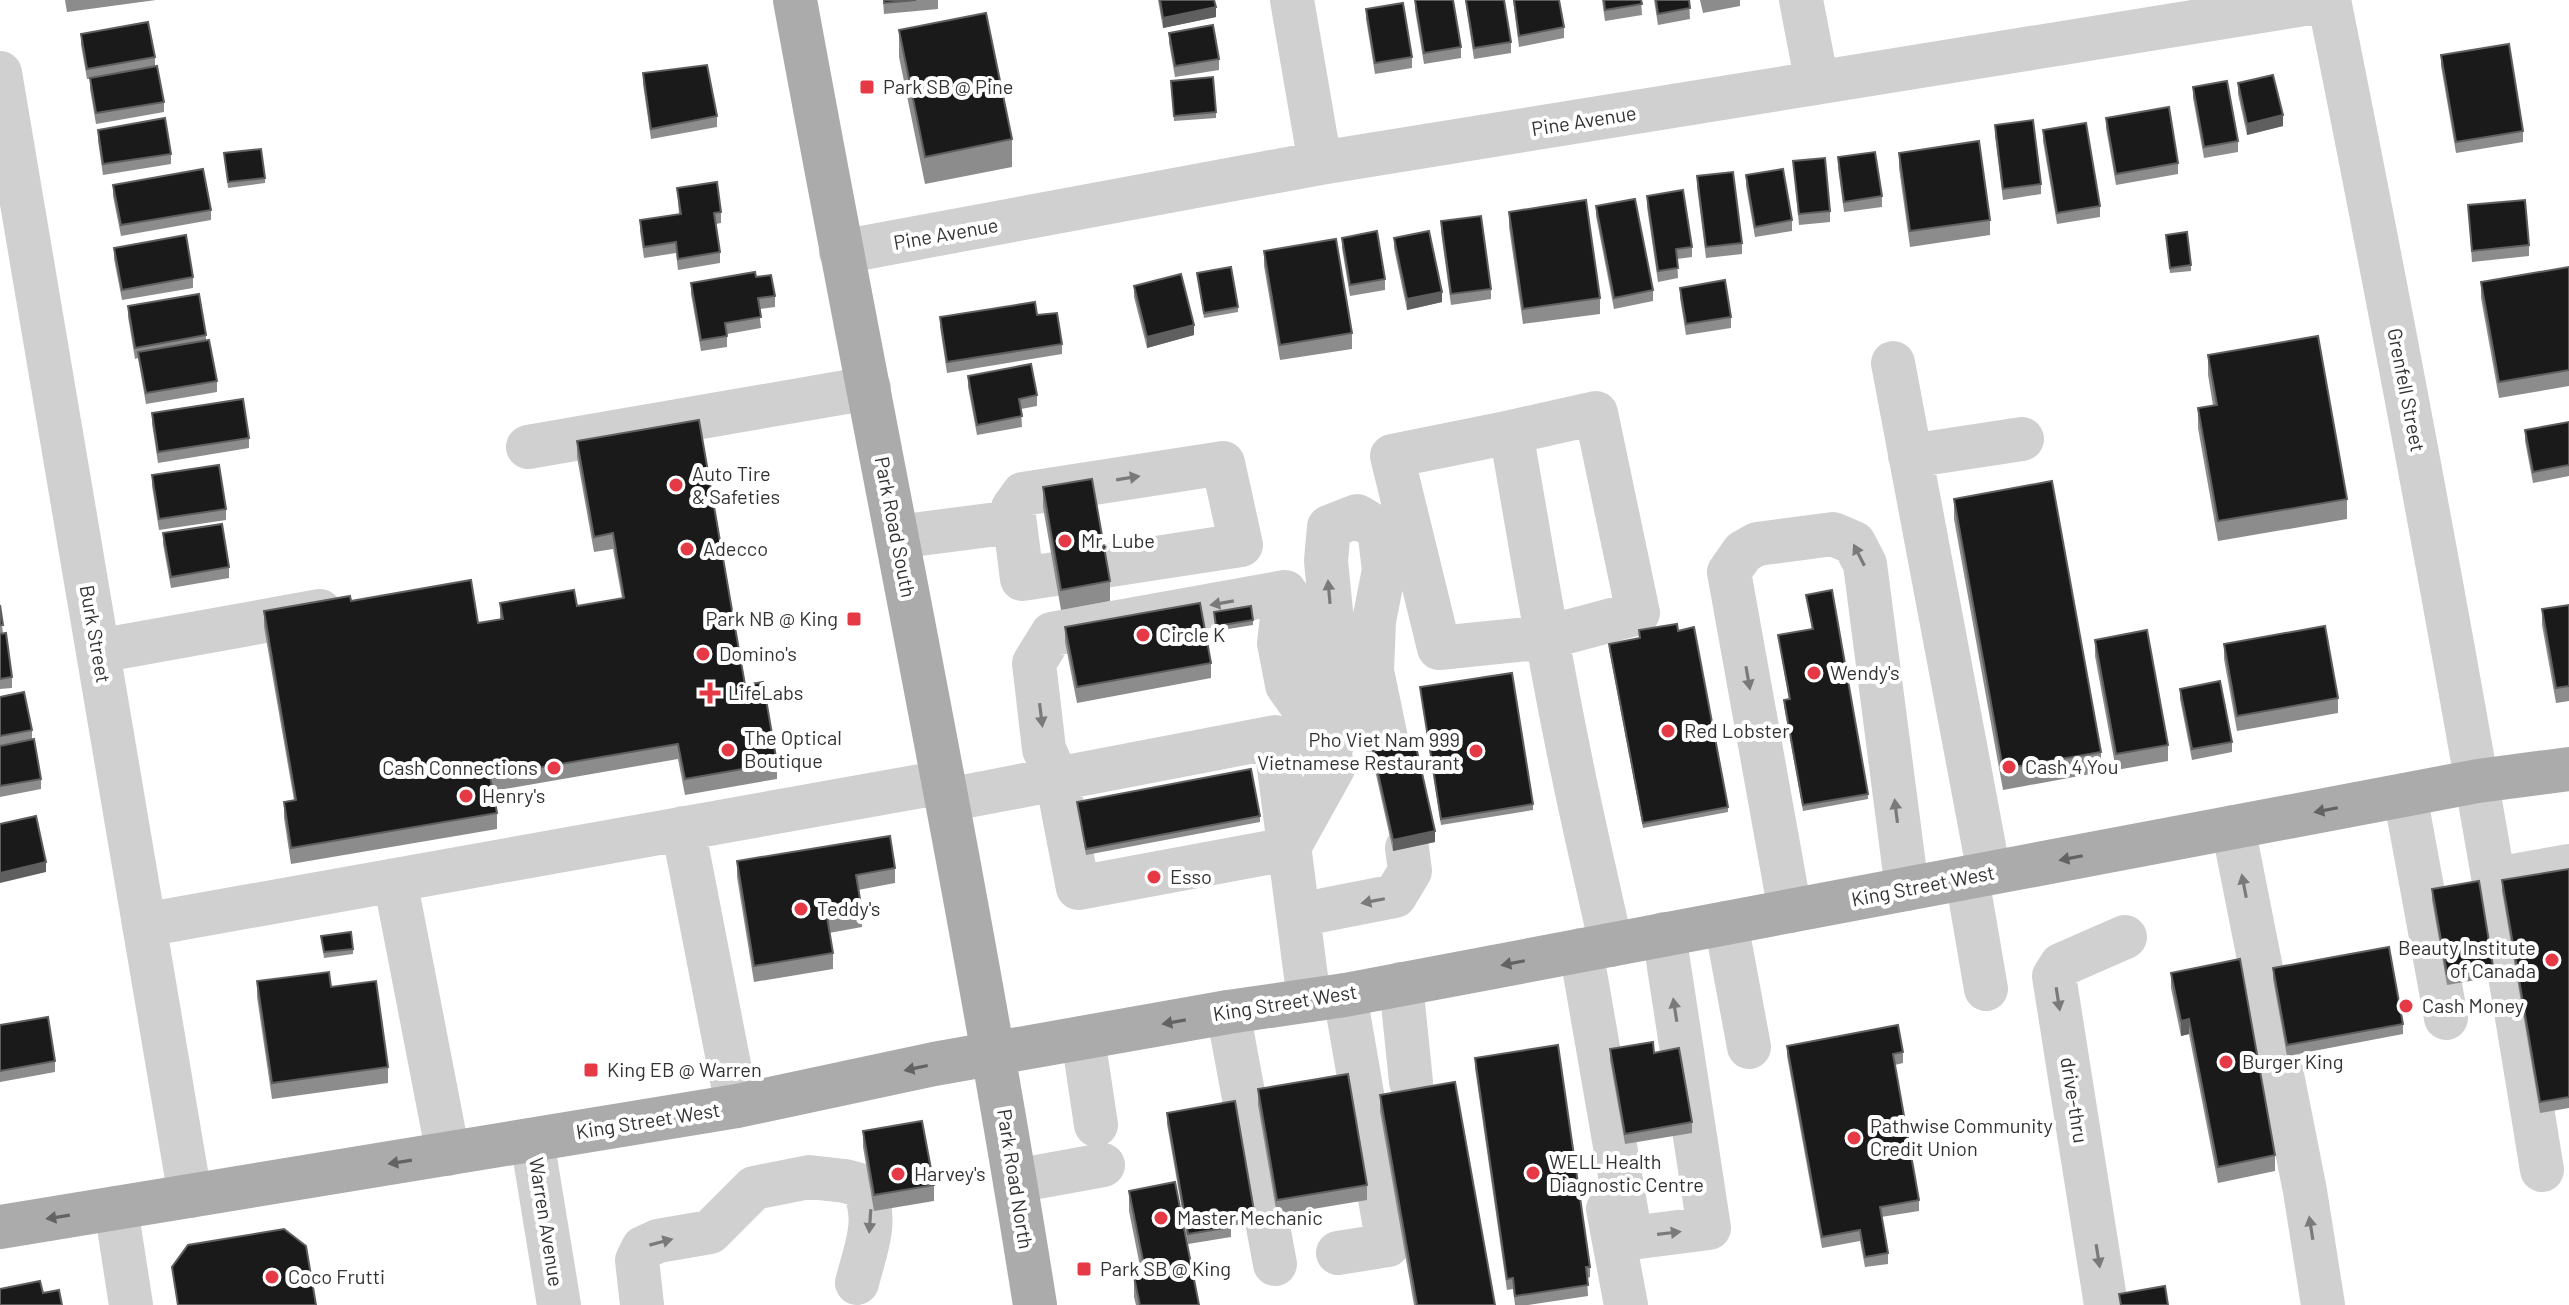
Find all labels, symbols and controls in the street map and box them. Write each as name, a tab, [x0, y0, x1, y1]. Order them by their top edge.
place label: Park SB @ Pine	[883, 74, 1013, 98]
marker: Park SB @ Pine	[858, 78, 876, 96]
street label: Pine Avenue	[1530, 100, 1638, 140]
street label: Pine Avenue	[892, 212, 1000, 254]
street label: Grenfell Street	[2383, 326, 2431, 454]
street label: Park Road South	[871, 454, 921, 599]
place label: Auto Tire & Safeties	[692, 461, 780, 508]
one-way arrow	[1116, 471, 1141, 484]
marker: Auto Tire & Safeties	[667, 476, 685, 494]
place label: Mr. Lube	[1081, 528, 1155, 552]
marker: Mr. Lube	[1056, 532, 1074, 550]
place label: Adecco	[703, 536, 768, 560]
marker: Adecco	[678, 540, 696, 558]
one-way arrow	[1852, 543, 1866, 566]
one-way arrow	[1322, 580, 1335, 605]
street label: Burk Street	[76, 583, 116, 685]
one-way arrow	[1210, 598, 1235, 610]
place label: Park NB @ King	[706, 606, 838, 630]
marker: Park NB @ King	[845, 610, 863, 628]
place label: Circle K	[1159, 622, 1225, 646]
marker: Circle K	[1134, 626, 1152, 644]
place label: Domino's	[719, 641, 797, 665]
marker: Domino's	[694, 645, 712, 663]
place label: Wendy's	[1830, 660, 1900, 684]
marker: Wendy's	[1805, 664, 1823, 682]
one-way arrow	[1742, 666, 1754, 691]
place label: LifeLabs	[728, 680, 803, 704]
marker: LifeLabs	[699, 682, 721, 704]
one-way arrow	[1034, 703, 1047, 728]
place label: Red Lobster	[1684, 718, 1789, 742]
marker: Red Lobster	[1659, 722, 1677, 740]
place label: The Optical Boutique	[744, 725, 842, 772]
place label: Pho Viet Nam 999 Vietnamese Restaurant	[1257, 727, 1460, 774]
marker: The Optical Boutique	[719, 741, 737, 759]
marker: Pho Viet Nam 999 Vietnamese Restaurant	[1467, 742, 1485, 760]
place label: Cash 4 You	[2025, 754, 2118, 778]
place label: Cash Connections	[382, 755, 538, 779]
marker: Cash 4 You	[2000, 758, 2018, 776]
marker: Cash Connections	[545, 759, 563, 777]
place label: Henry's	[482, 783, 545, 807]
marker: Henry's	[457, 787, 475, 805]
one-way arrow	[1890, 799, 1903, 824]
one-way arrow	[2314, 804, 2339, 816]
one-way arrow	[2058, 853, 2083, 865]
street label: King Street West	[1849, 859, 1996, 911]
place label: Esso	[1170, 864, 1212, 888]
marker: Esso	[1145, 868, 1163, 886]
one-way arrow	[2238, 873, 2250, 898]
one-way arrow	[1360, 895, 1385, 907]
place label: Teddy's	[817, 896, 880, 920]
marker: Teddy's	[792, 900, 810, 918]
place label: Beauty Institute of Canada	[2398, 935, 2536, 982]
marker: Beauty Institute of Canada	[2543, 951, 2561, 969]
one-way arrow	[1500, 957, 1525, 970]
street label: King Street West	[1211, 979, 1358, 1025]
one-way arrow	[2052, 987, 2065, 1012]
place label: Cash Money	[2422, 993, 2524, 1017]
one-way arrow	[1669, 997, 1681, 1022]
marker: Cash Money	[2397, 997, 2415, 1015]
one-way arrow	[1161, 1016, 1186, 1028]
place label: Burger King	[2242, 1049, 2343, 1073]
marker: Burger King	[2217, 1053, 2235, 1071]
street label: drive-thru	[2056, 1055, 2094, 1145]
place label: King EB @ Warren	[607, 1057, 762, 1081]
marker: King EB @ Warren	[582, 1061, 600, 1079]
one-way arrow	[903, 1062, 928, 1075]
street label: King Street West	[574, 1097, 721, 1143]
street label: Park Road North	[993, 1107, 1039, 1251]
place label: Pathwise Community Credit Union	[1870, 1113, 2053, 1160]
marker: Pathwise Community Credit Union	[1845, 1129, 1863, 1147]
place label: WELL Health Diagnostic Centre	[1549, 1149, 1704, 1196]
one-way arrow	[387, 1156, 412, 1168]
street label: Warren Avenue	[525, 1156, 569, 1288]
place label: Harvey's	[914, 1161, 986, 1185]
marker: WELL Health Diagnostic Centre	[1524, 1164, 1542, 1182]
marker: Harvey's	[889, 1165, 907, 1183]
place label: Master Mechanic	[1177, 1205, 1323, 1229]
one-way arrow	[863, 1209, 876, 1234]
marker: Master Mechanic	[1152, 1209, 1170, 1227]
one-way arrow	[45, 1212, 70, 1224]
one-way arrow	[2304, 1215, 2317, 1240]
one-way arrow	[1657, 1226, 1682, 1239]
one-way arrow	[650, 1235, 674, 1248]
one-way arrow	[2092, 1244, 2105, 1269]
place label: Park SB @ King	[1100, 1256, 1231, 1280]
marker: Park SB @ King	[1075, 1260, 1093, 1278]
place label: Coco Frutti	[288, 1264, 385, 1288]
marker: Coco Frutti	[263, 1268, 281, 1286]

